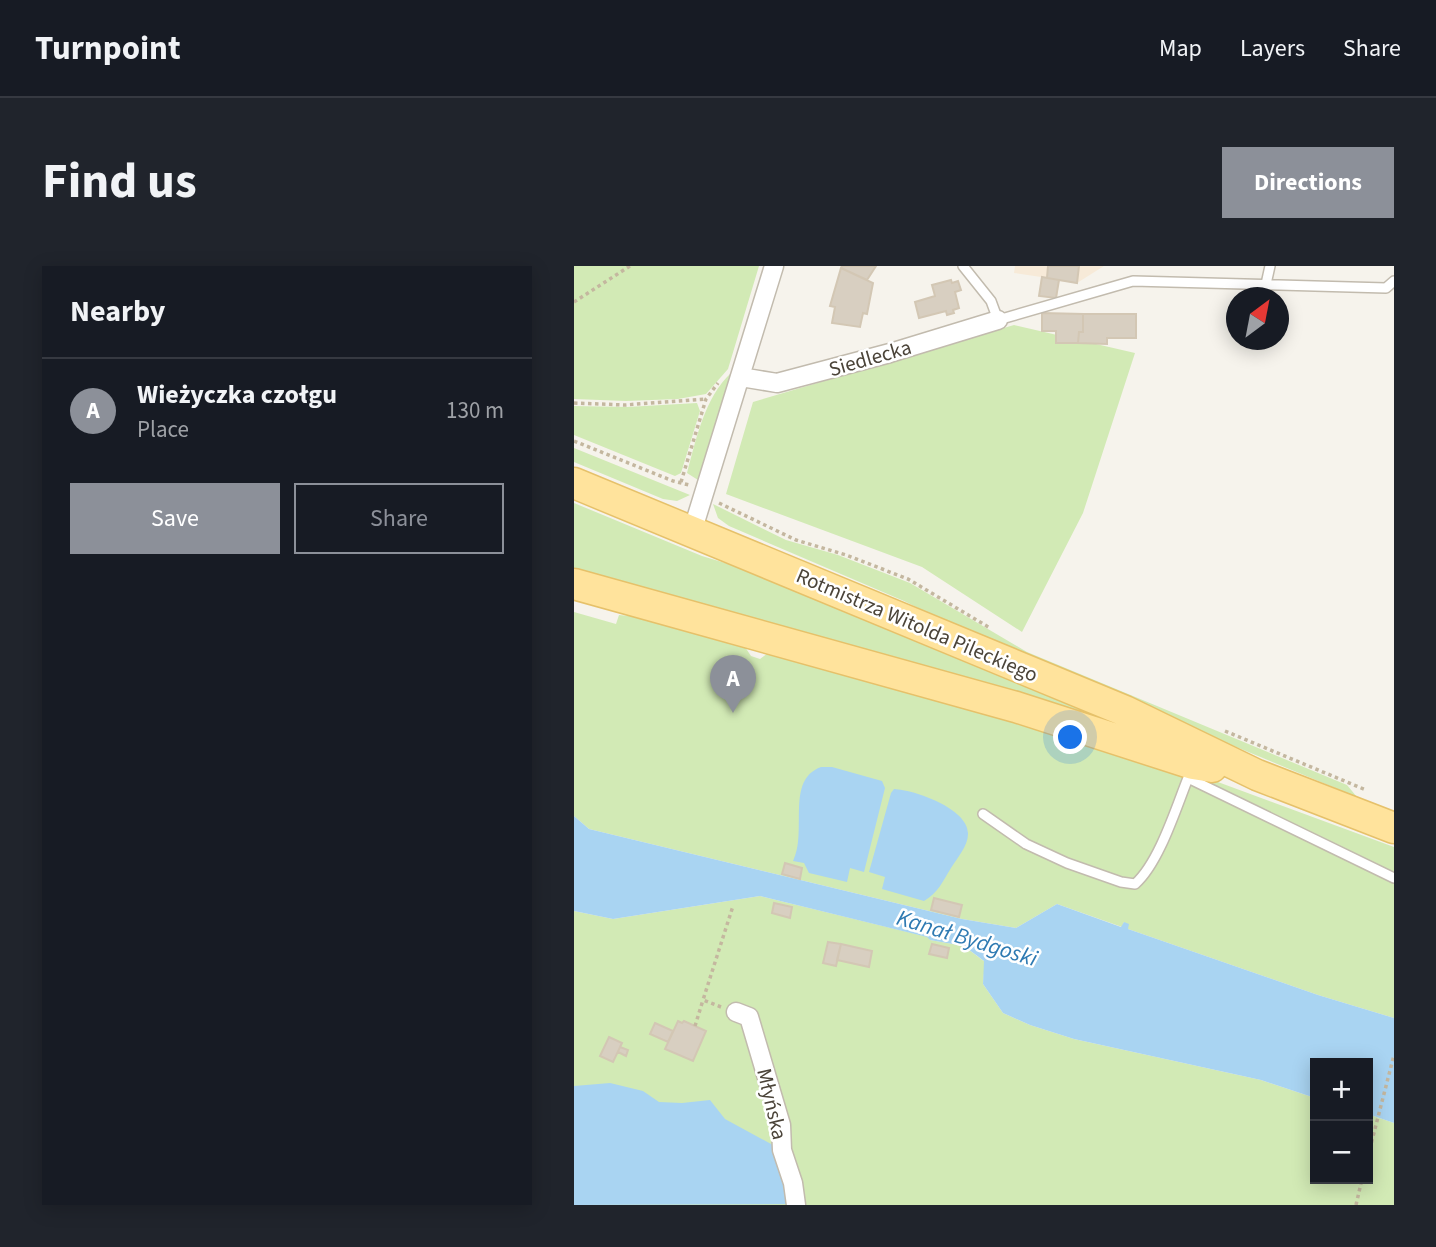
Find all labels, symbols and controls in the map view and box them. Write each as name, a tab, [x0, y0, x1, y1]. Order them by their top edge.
text: Turnpoint	[35, 25, 181, 72]
text: Map	[1159, 31, 1202, 66]
text: Layers	[1240, 31, 1305, 66]
text: Share	[1343, 31, 1401, 66]
text: Find us	[42, 147, 197, 217]
button: Directions	[1222, 147, 1394, 218]
north arrow	[1226, 287, 1289, 350]
text: Nearby	[70, 290, 165, 333]
street label: Siedlecka	[825, 332, 915, 384]
text: Wieżyczka czołgu	[137, 376, 337, 413]
text: A	[86, 394, 100, 427]
text: 130 m	[446, 394, 504, 427]
text: Place	[137, 413, 189, 446]
button: Save	[70, 483, 280, 554]
button: Share	[294, 483, 504, 554]
street label: Rotmistrza Witolda Pileckiego	[792, 560, 1042, 690]
pin: A	[710, 655, 756, 713]
your location	[1053, 720, 1087, 754]
water label: Kanał Bydgoski	[893, 901, 1042, 975]
map controls	[1310, 1058, 1373, 1184]
button: +	[1310, 1058, 1373, 1121]
street label: Młyńska	[749, 1065, 795, 1143]
button: −	[1310, 1121, 1373, 1184]

